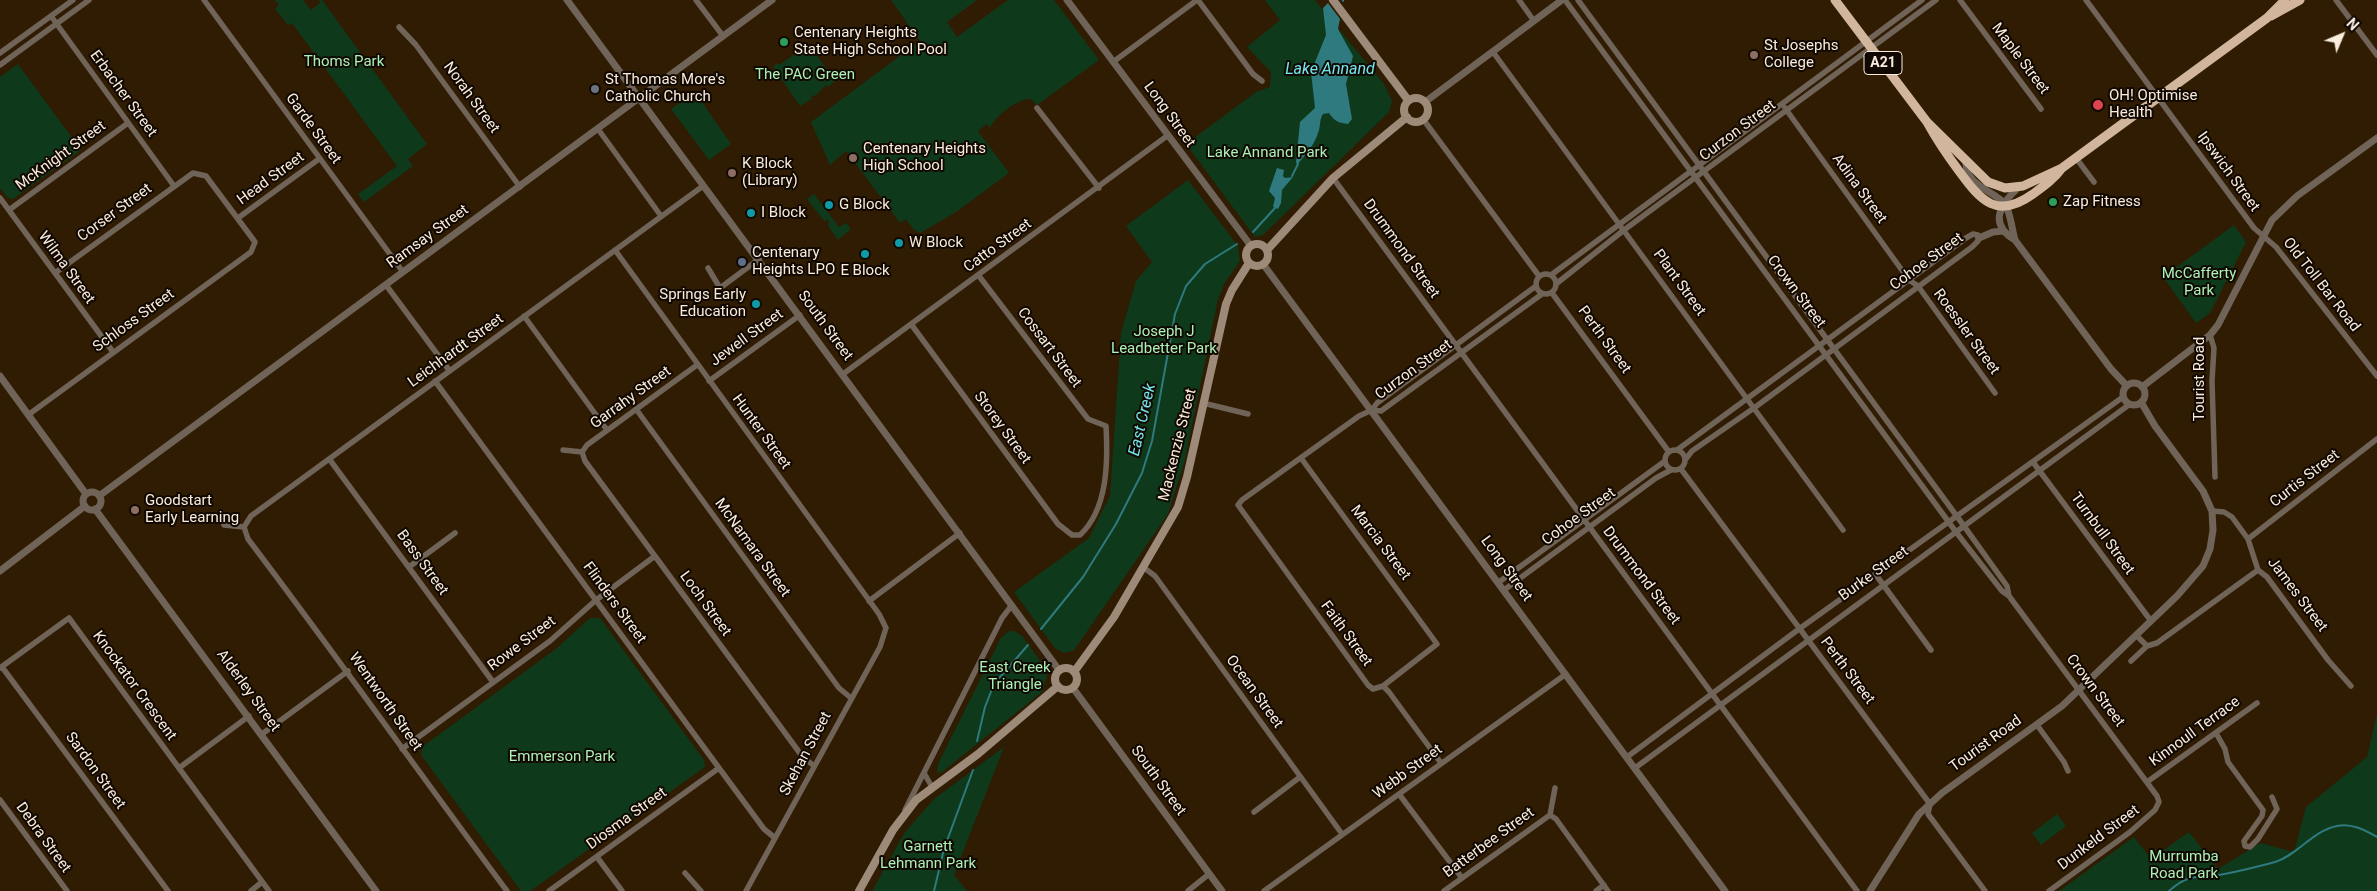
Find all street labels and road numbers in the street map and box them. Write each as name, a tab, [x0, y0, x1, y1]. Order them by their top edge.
street label: Maple Street	[1987, 20, 2053, 98]
street label: Erbacher Street	[86, 47, 160, 141]
road number: A21	[1864, 52, 1902, 74]
street label: Norah Street	[439, 59, 503, 137]
street label: Long Street	[1139, 79, 1199, 151]
street label: Garde Street	[281, 90, 345, 168]
street label: Curzon Street	[1696, 97, 1780, 165]
street label: McKnight Street	[12, 117, 110, 195]
street label: Ipswich Street	[2193, 128, 2263, 216]
street label: Head Street	[234, 149, 308, 209]
street label: Adina Street	[1828, 151, 1890, 227]
street label: Corser Street	[74, 180, 156, 246]
street label: Drummond Street	[1359, 196, 1443, 302]
street label: Ramsay Street	[384, 201, 472, 273]
street label: Catto Street	[961, 215, 1035, 277]
street label: Wilma Street	[34, 228, 98, 308]
street label: Cohoe Street	[1887, 229, 1967, 295]
street label: Old Toll Bar Road	[2279, 234, 2363, 336]
street label: Plant Street	[1649, 246, 1709, 320]
street label: Crown Street	[1763, 252, 1829, 332]
street label: Schloss Street	[90, 286, 178, 356]
street label: Roessler Street	[1929, 286, 2003, 378]
street label: South Street	[794, 287, 856, 365]
street label: Perth Street	[1573, 303, 1635, 377]
street label: Cossart Street	[1013, 304, 1085, 392]
street label: Jewell Street	[707, 305, 787, 371]
street label: Leichhardt Street	[405, 310, 507, 392]
street label: Curzon Street	[1372, 336, 1456, 404]
street label: Tourist Road	[2191, 337, 2209, 421]
street label: Garrahy Street	[587, 363, 675, 433]
street label: Mackenzie Street	[1155, 387, 1201, 503]
street label: Storey Street	[970, 388, 1034, 468]
street label: Hunter Street	[728, 391, 794, 473]
street label: Curtis Street	[2267, 446, 2343, 512]
street label: Cohoe Street	[1539, 484, 1619, 550]
street label: Turnbull Street	[2066, 489, 2138, 579]
street label: McNamara Street	[710, 495, 794, 601]
street label: Marcia Street	[1346, 502, 1414, 584]
street label: Drummond Street	[1598, 523, 1684, 629]
street label: Bass Street	[392, 527, 452, 599]
street label: Long Street	[1476, 533, 1536, 605]
street label: Burke Street	[1836, 543, 1912, 605]
street label: James Street	[2263, 554, 2331, 636]
street label: Flinders Street	[578, 559, 650, 647]
street label: Loch Street	[675, 568, 735, 640]
street label: Faith Street	[1316, 598, 1376, 670]
street label: Rowe Street	[485, 613, 559, 675]
street label: Knockator Crescent	[88, 628, 180, 744]
street label: Perth Street	[1816, 634, 1878, 708]
street label: Alderley Street	[212, 647, 284, 735]
street label: Wentworth Street	[344, 649, 426, 755]
street label: Crown Street	[2062, 651, 2128, 731]
street label: Ocean Street	[1221, 652, 1287, 732]
street label: Kinnoull Terrace	[2146, 693, 2244, 771]
street label: Skehan Street	[776, 709, 836, 799]
street label: Tourist Road	[1947, 712, 2025, 776]
street label: Sardon Street	[61, 729, 129, 813]
street label: Webb Street	[1370, 741, 1446, 803]
street label: South Street	[1127, 742, 1189, 820]
street label: Diosma Street	[584, 784, 670, 854]
street label: Debra Street	[11, 799, 75, 877]
street label: Dunkeld Street	[2055, 802, 2143, 874]
street label: Batterbee Street	[1440, 804, 1538, 882]

